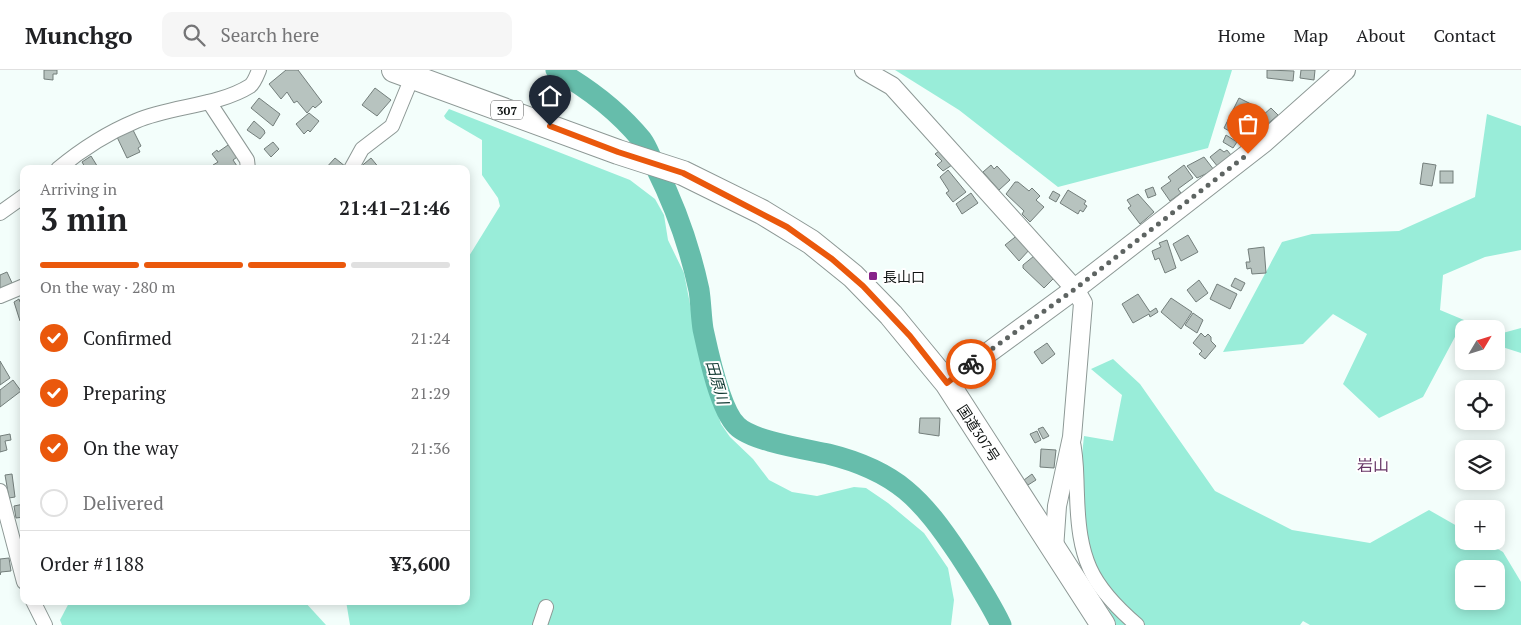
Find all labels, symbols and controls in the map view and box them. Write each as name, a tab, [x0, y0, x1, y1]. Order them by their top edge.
search box	[162, 12, 512, 57]
text: Munchgo	[25, 19, 132, 51]
icon: search	[180, 21, 208, 49]
text: Search here	[220, 22, 319, 47]
text: Home	[1218, 23, 1265, 47]
text: Map	[1293, 23, 1328, 47]
text: About	[1356, 23, 1405, 47]
text: Contact	[1433, 23, 1496, 47]
pin	[529, 75, 571, 126]
icon: home	[536, 82, 564, 110]
road number: 307	[491, 100, 523, 120]
pin	[1227, 103, 1269, 154]
icon: bag	[1234, 110, 1262, 138]
text: Arriving in	[40, 178, 117, 200]
text: 21:41–21:46	[339, 195, 450, 220]
text: 3 min	[40, 198, 128, 240]
place label: 長山口	[883, 267, 925, 286]
marker: 長山口	[867, 270, 879, 282]
text: On the way · 280 m	[40, 276, 175, 298]
north arrow	[1455, 320, 1505, 370]
map controls	[1455, 320, 1505, 610]
icon: check	[40, 324, 68, 352]
text: Confirmed	[83, 325, 172, 350]
text: 21:24	[411, 327, 450, 349]
courier	[946, 339, 996, 389]
icon: bike	[957, 350, 985, 378]
water label: 田原川	[702, 358, 734, 408]
icon: check	[40, 379, 68, 407]
text: Preparing	[83, 380, 166, 405]
button: locate	[1455, 380, 1505, 430]
text: 21:29	[411, 382, 450, 404]
street label: 国道307号	[953, 401, 1005, 465]
icon: check	[40, 434, 68, 462]
text: On the way	[83, 435, 178, 460]
text: 21:36	[411, 437, 450, 459]
button: layers	[1455, 440, 1505, 490]
district label: 岩山	[1357, 454, 1389, 476]
text: Delivered	[83, 490, 164, 515]
button: +	[1455, 500, 1505, 550]
text: Order #1188	[40, 551, 144, 576]
text: ¥3,600	[391, 551, 450, 576]
button: −	[1455, 560, 1505, 610]

